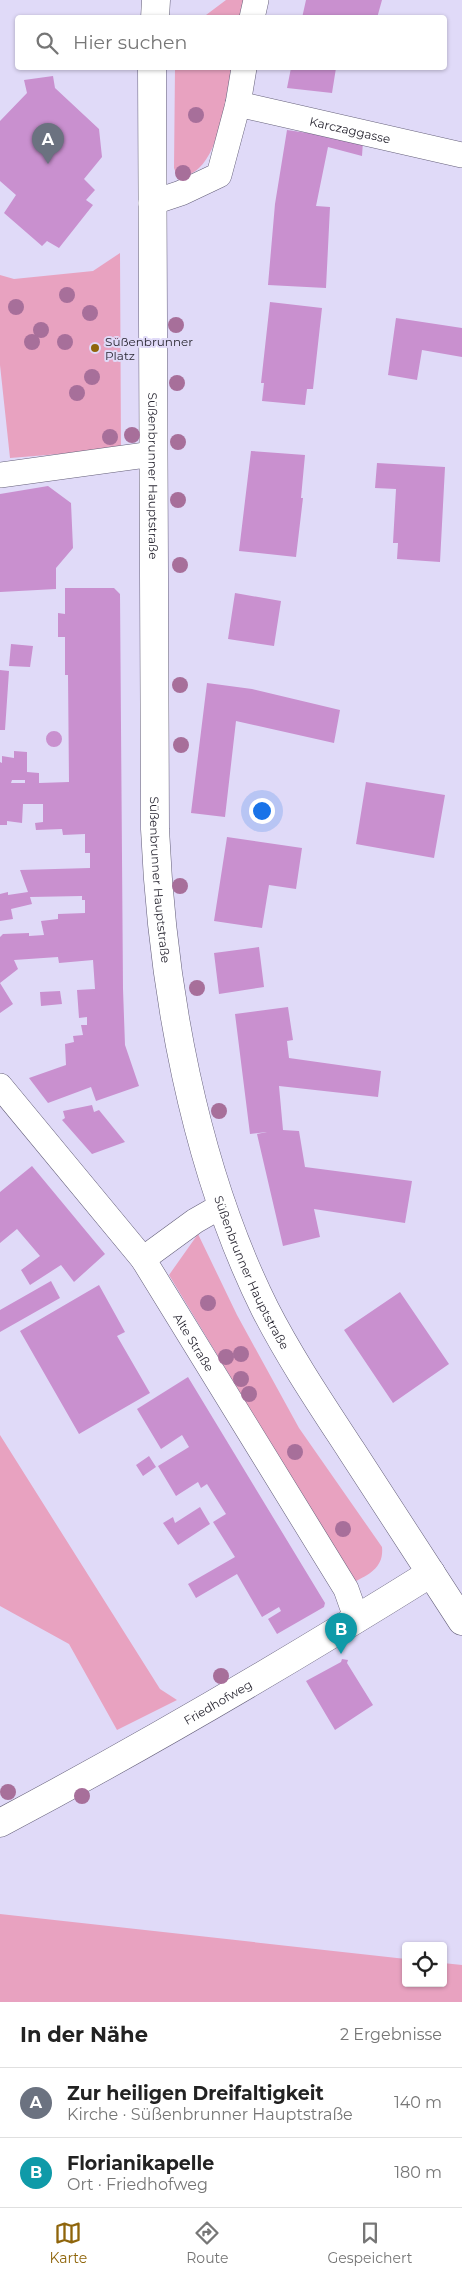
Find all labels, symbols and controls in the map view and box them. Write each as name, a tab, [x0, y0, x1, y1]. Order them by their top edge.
search box	[15, 15, 447, 70]
icon: search	[33, 29, 61, 57]
text: Hier suchen	[73, 31, 187, 54]
street label: Karczaggasse	[308, 113, 392, 146]
pin: A	[32, 123, 64, 164]
place label: Süßenbrunner Platz	[105, 334, 193, 363]
marker: Süßenbrunner Platz	[89, 342, 101, 354]
street label: Süßenbrunner Hauptstraße	[146, 393, 161, 559]
street label: Süßenbrunner Hauptstraße	[147, 797, 174, 964]
your location	[249, 798, 275, 824]
street label: Süßenbrunner Hauptstraße	[212, 1194, 293, 1352]
street label: Alte Straße	[170, 1310, 218, 1374]
pin: B	[325, 1613, 357, 1654]
street label: Friedhofweg	[181, 1676, 254, 1728]
map controls	[402, 1942, 447, 1987]
button: locate	[402, 1942, 447, 1987]
text: In der Nähe	[20, 2022, 148, 2047]
text: 2 Ergebnisse	[340, 2025, 442, 2044]
text: Zur heiligen Dreifaltigkeit	[67, 2082, 324, 2105]
text: A	[30, 2093, 42, 2112]
text: 140 m	[394, 2093, 442, 2112]
text: Kirche · Süßenbrunner Hauptstraße	[67, 2105, 353, 2124]
text: Florianikapelle	[67, 2152, 214, 2175]
text: B	[30, 2163, 42, 2182]
text: 180 m	[394, 2163, 442, 2182]
text: Ort · Friedhofweg	[67, 2175, 208, 2194]
tab: Karte	[50, 2219, 87, 2267]
tab: Route	[186, 2219, 228, 2267]
tab: Gespeichert	[327, 2219, 412, 2267]

